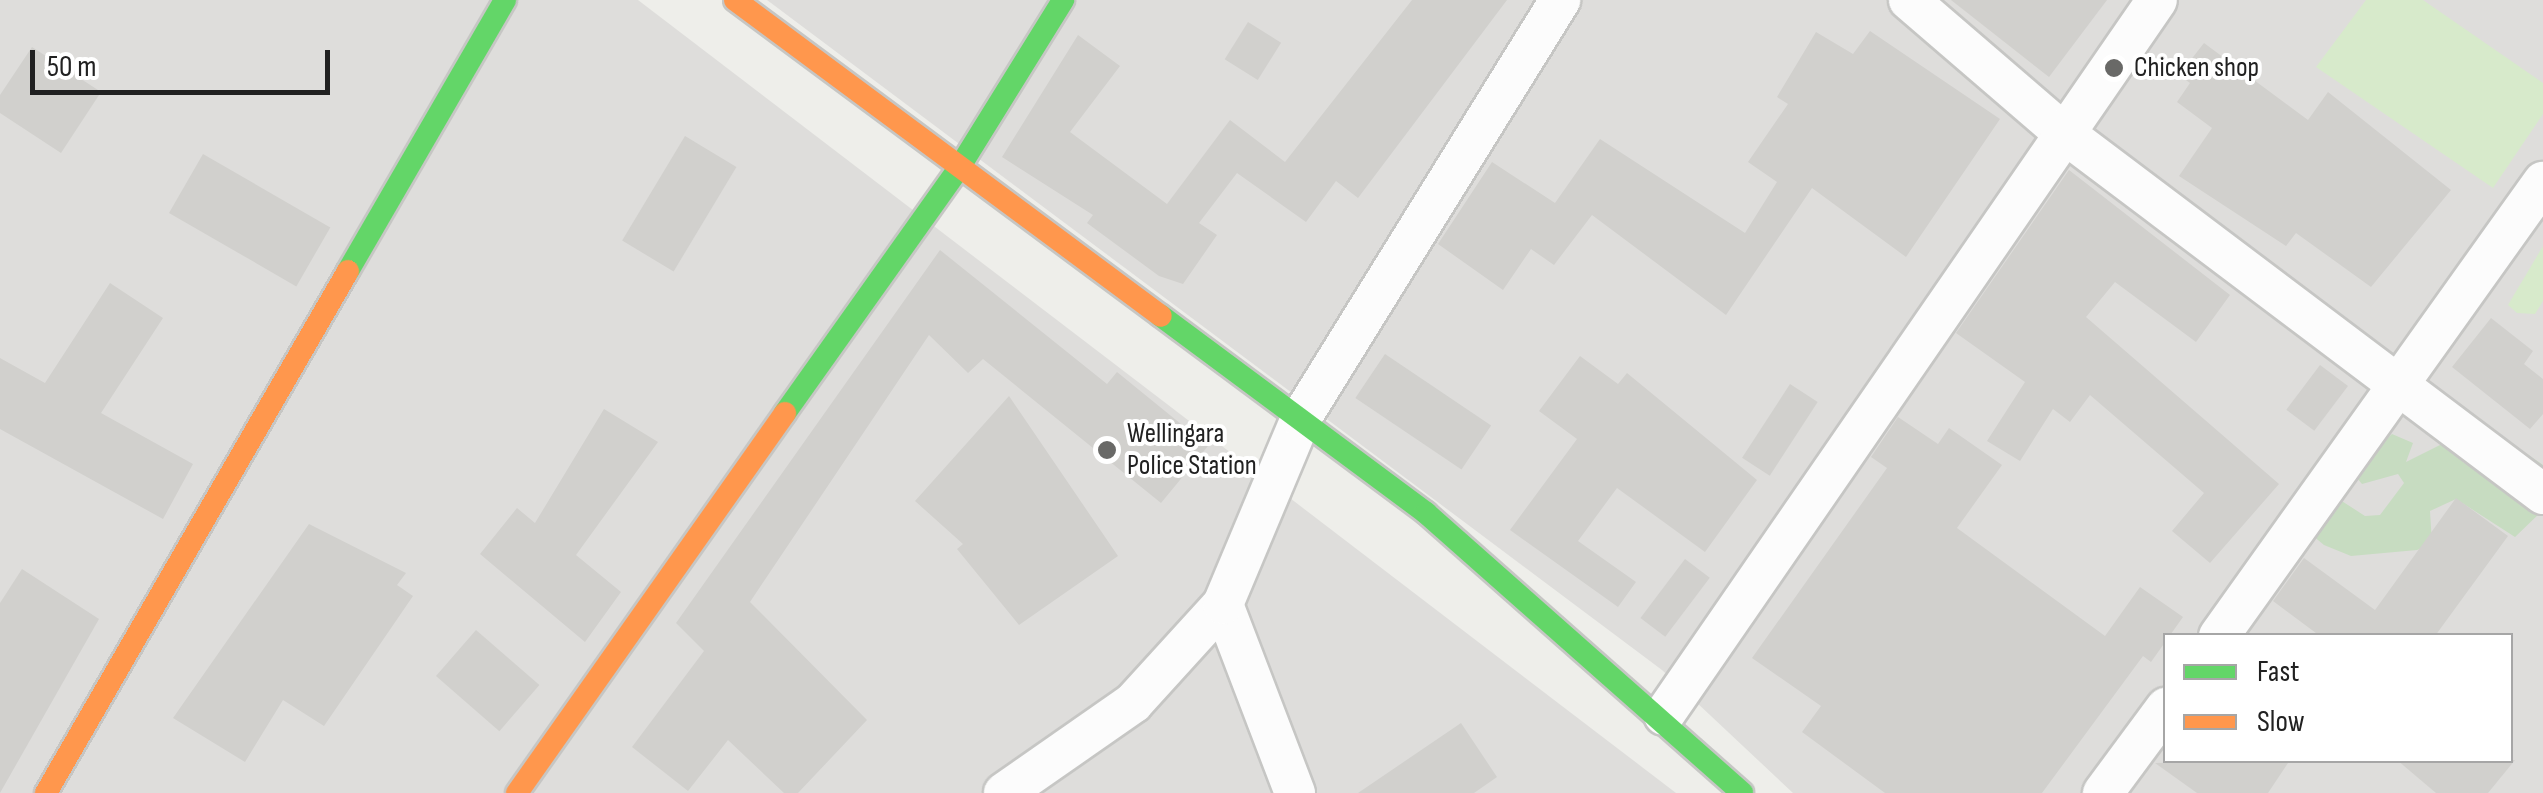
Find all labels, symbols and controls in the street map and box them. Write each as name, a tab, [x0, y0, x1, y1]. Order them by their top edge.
scale bar	[35, 30, 335, 92]
text: 50 m	[47, 49, 96, 85]
place label: Chicken shop	[2134, 51, 2259, 85]
marker: Chicken shop	[2103, 57, 2125, 79]
place label: Wellingara Police Station	[1127, 417, 1257, 483]
marker: Wellingara Police Station	[1096, 439, 1118, 461]
legend	[2163, 633, 2513, 763]
text: Fast	[2257, 654, 2299, 690]
text: Slow	[2257, 704, 2305, 740]

